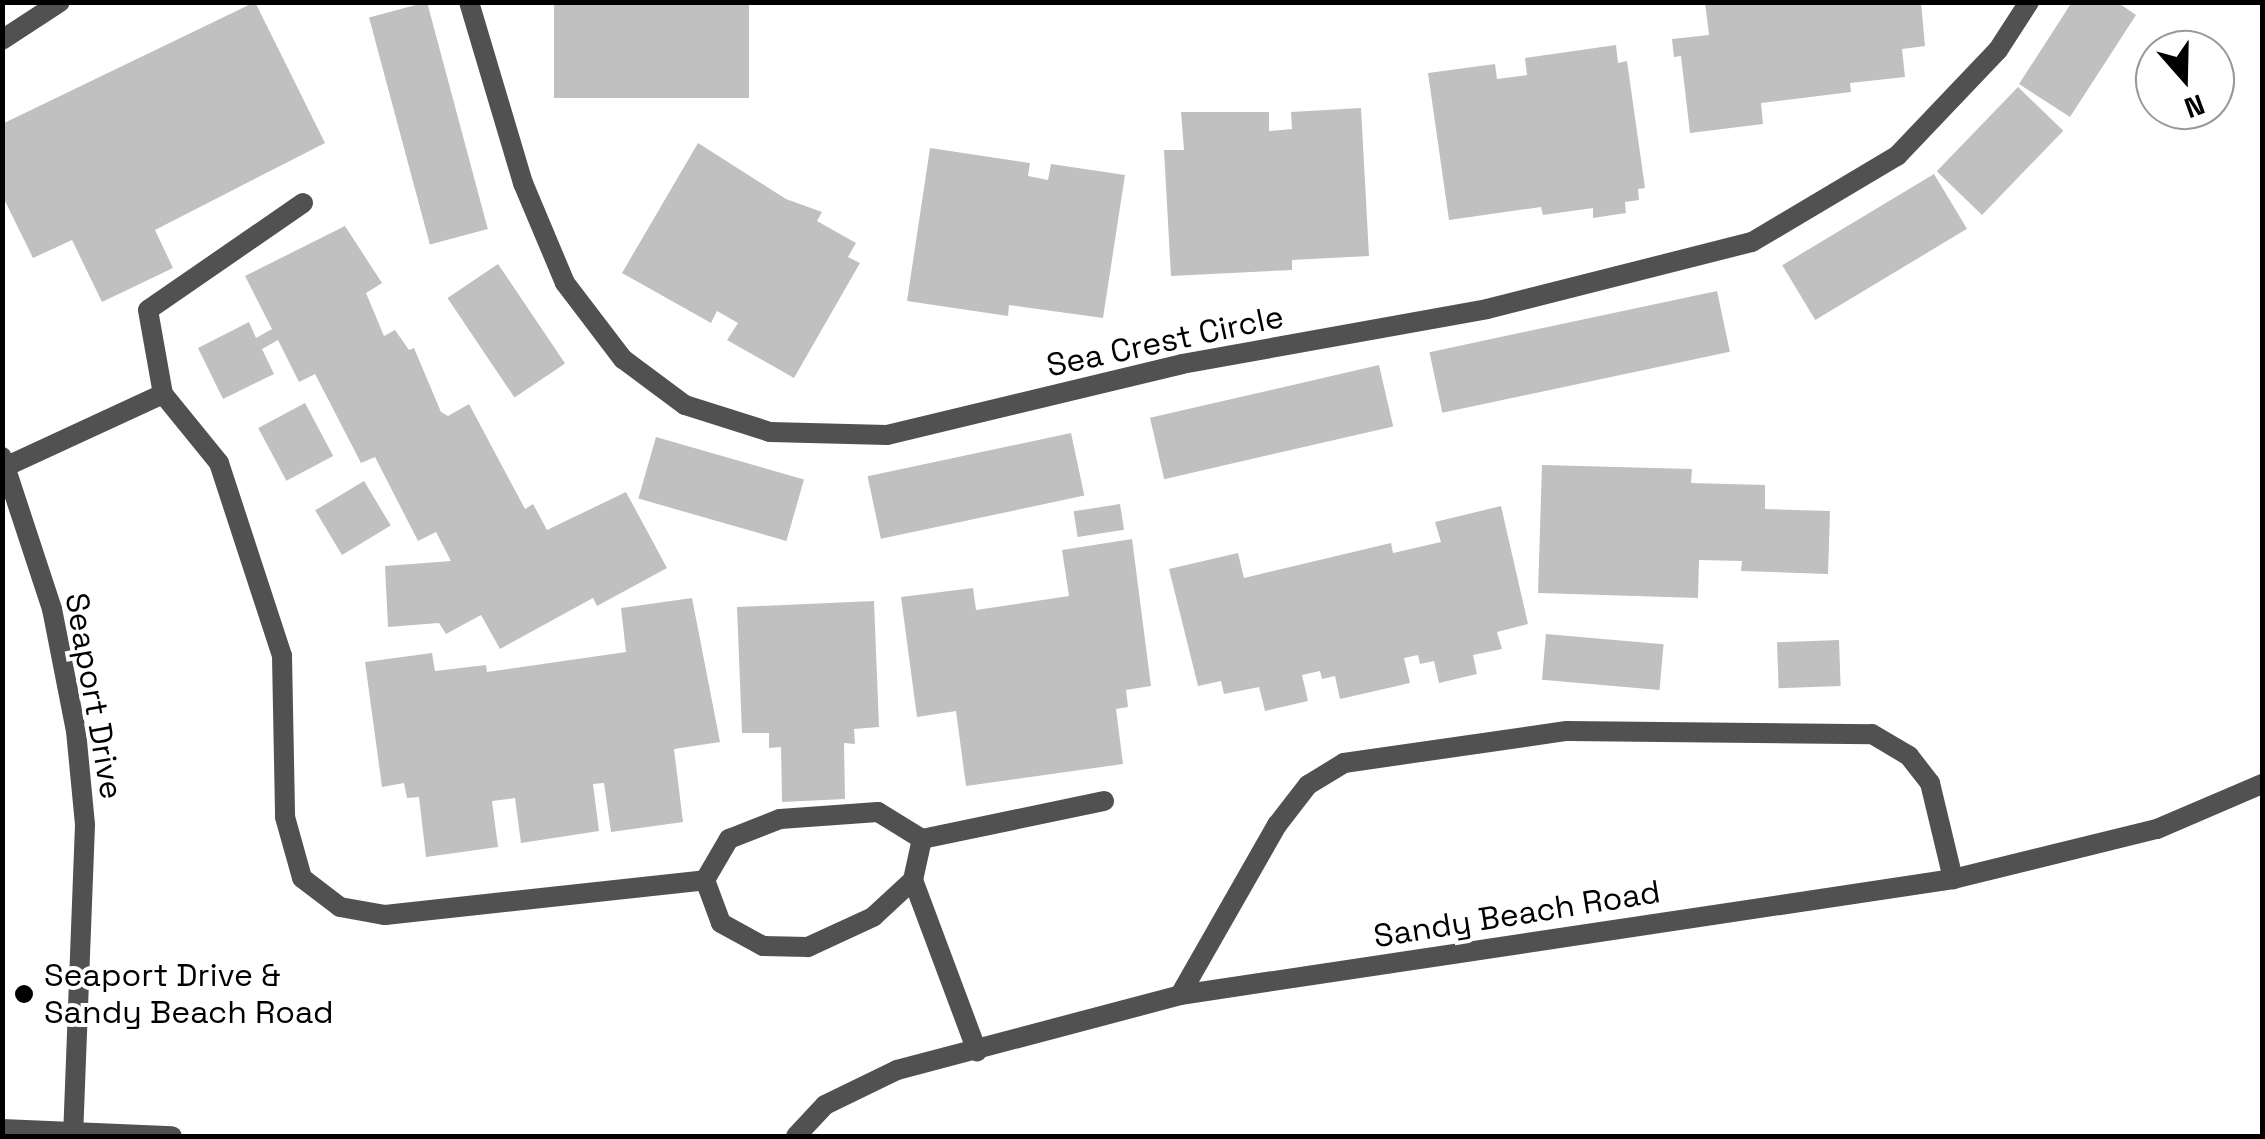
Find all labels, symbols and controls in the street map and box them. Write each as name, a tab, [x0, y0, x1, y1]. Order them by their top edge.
north arrow	[2135, 30, 2235, 130]
text: N	[2180, 86, 2210, 126]
street label: Sea Crest Circle	[1043, 297, 1287, 385]
street label: Seaport Drive	[57, 590, 131, 802]
street label: Sandy Beach Road	[1371, 872, 1663, 956]
place label: Seaport Drive & Sandy Beach Road	[44, 957, 334, 1032]
marker: Seaport Drive & Sandy Beach Road	[13, 983, 35, 1005]

